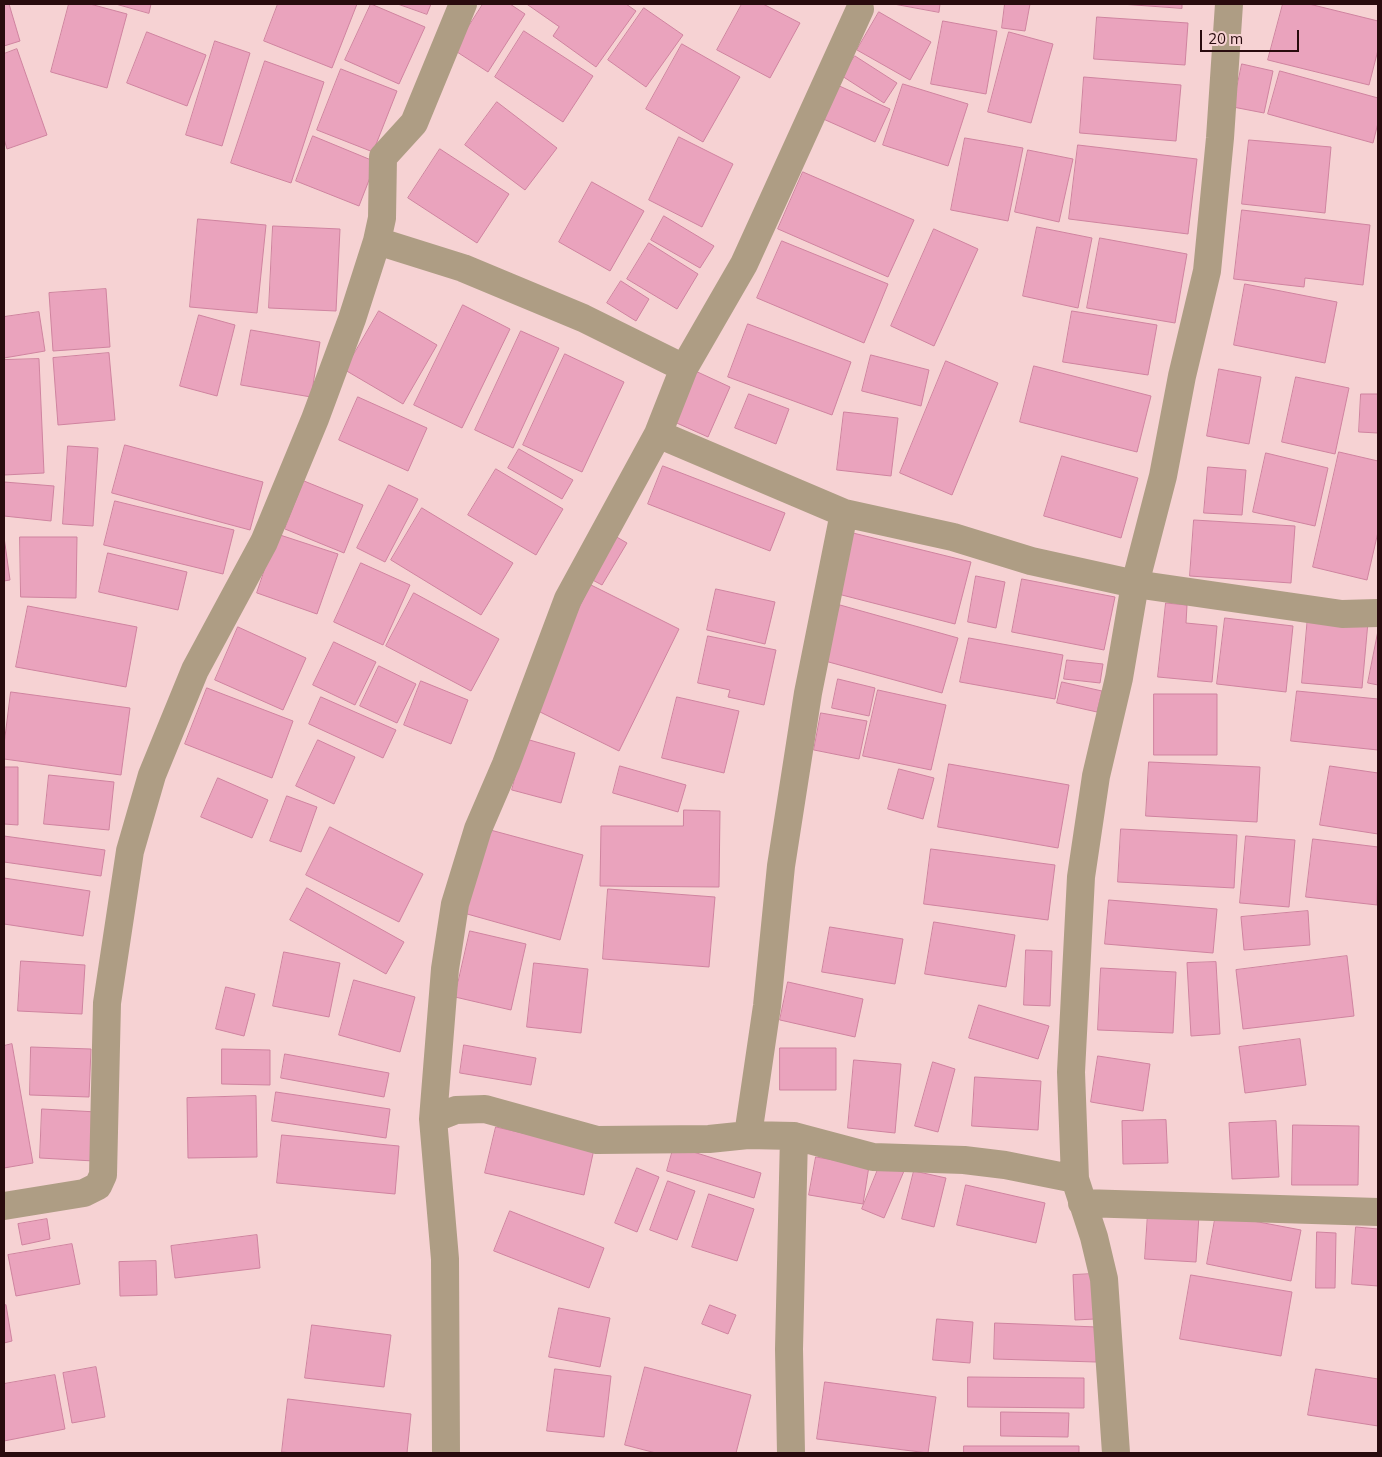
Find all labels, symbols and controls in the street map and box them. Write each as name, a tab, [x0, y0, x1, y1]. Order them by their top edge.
scale bar	[1202, 20, 1301, 52]
text: 20 m	[1208, 29, 1243, 48]

